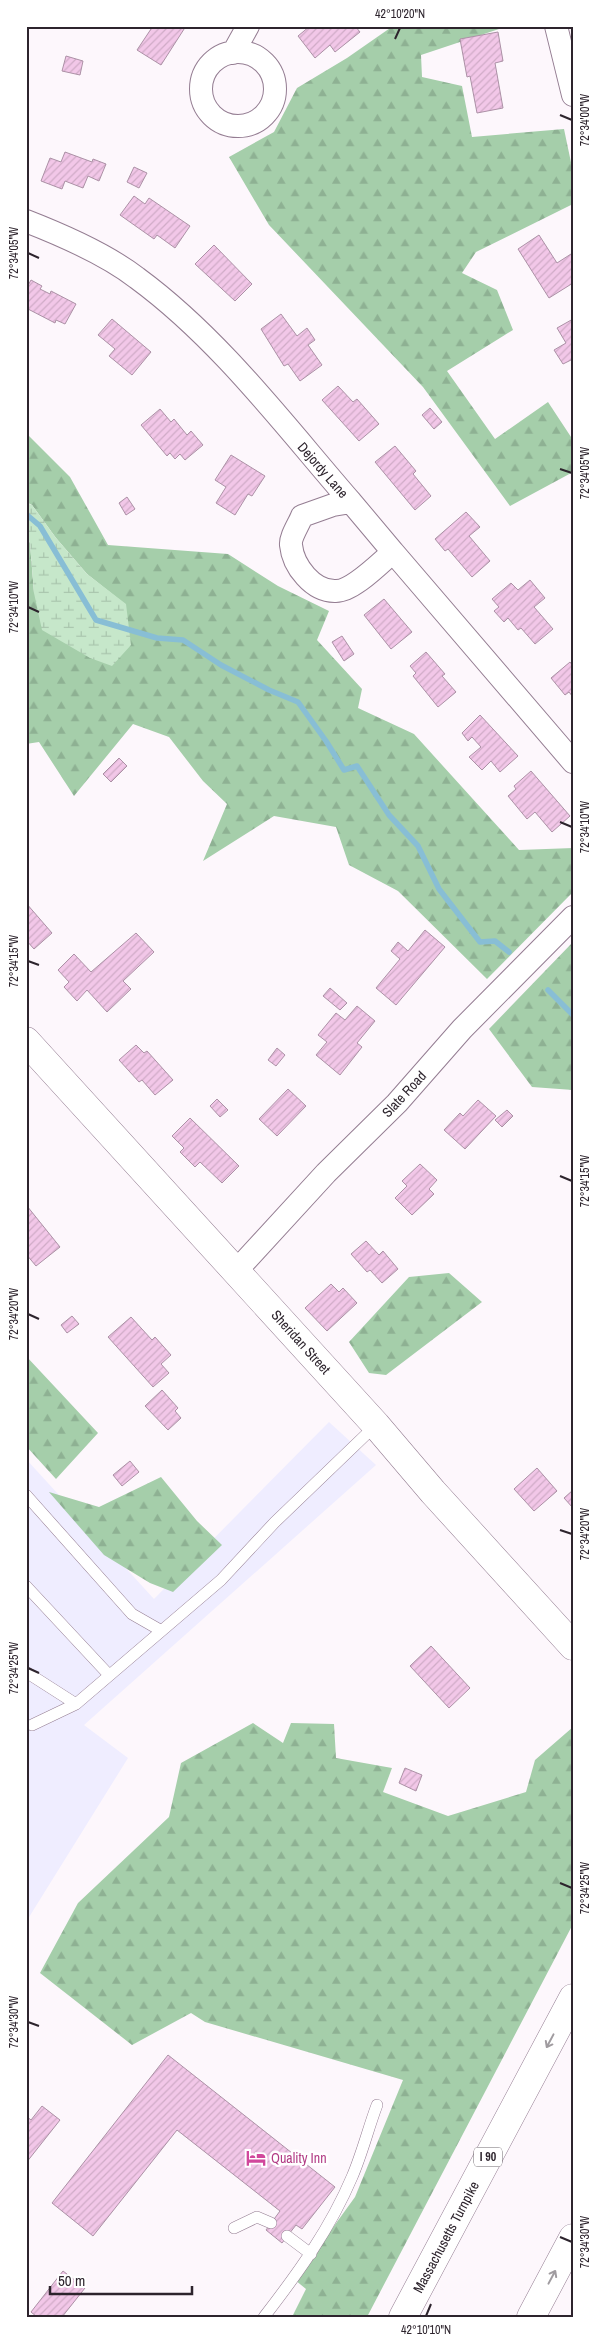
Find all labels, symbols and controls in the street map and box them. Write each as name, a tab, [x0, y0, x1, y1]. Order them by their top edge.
text: 42°10'20"N	[375, 6, 425, 22]
text: 72°34'00"W	[577, 93, 593, 146]
text: 72°34'05"W	[6, 226, 22, 279]
street label: Dejordy Lane	[294, 438, 352, 502]
text: 72°34'05"W	[577, 446, 593, 499]
text: 72°34'10"W	[6, 580, 22, 633]
text: 72°34'10"W	[577, 800, 593, 853]
text: 72°34'15"W	[6, 934, 22, 987]
street label: Slate Road	[378, 1067, 430, 1121]
text: 72°34'15"W	[577, 1154, 593, 1207]
text: 72°34'20"W	[6, 1287, 22, 1340]
street label: Sheridan Street	[267, 1306, 335, 1378]
text: 72°34'20"W	[577, 1507, 593, 1560]
text: 72°34'25"W	[6, 1641, 22, 1694]
text: 72°34'25"W	[577, 1861, 593, 1914]
text: 72°34'30"W	[6, 1995, 22, 2048]
one-way arrow	[545, 2033, 554, 2048]
hotel icon: Quality Inn	[245, 2147, 267, 2169]
road number: I 90	[474, 2148, 502, 2166]
place label: Quality Inn	[271, 2149, 327, 2167]
street label: Massachusetts Turnpike	[409, 2178, 483, 2296]
text: 72°34'30"W	[577, 2215, 593, 2268]
scale bar	[50, 2263, 192, 2295]
text: 50 m	[58, 2270, 85, 2291]
one-way arrow	[547, 2270, 557, 2285]
text: 42°10'10"N	[401, 2322, 451, 2338]

